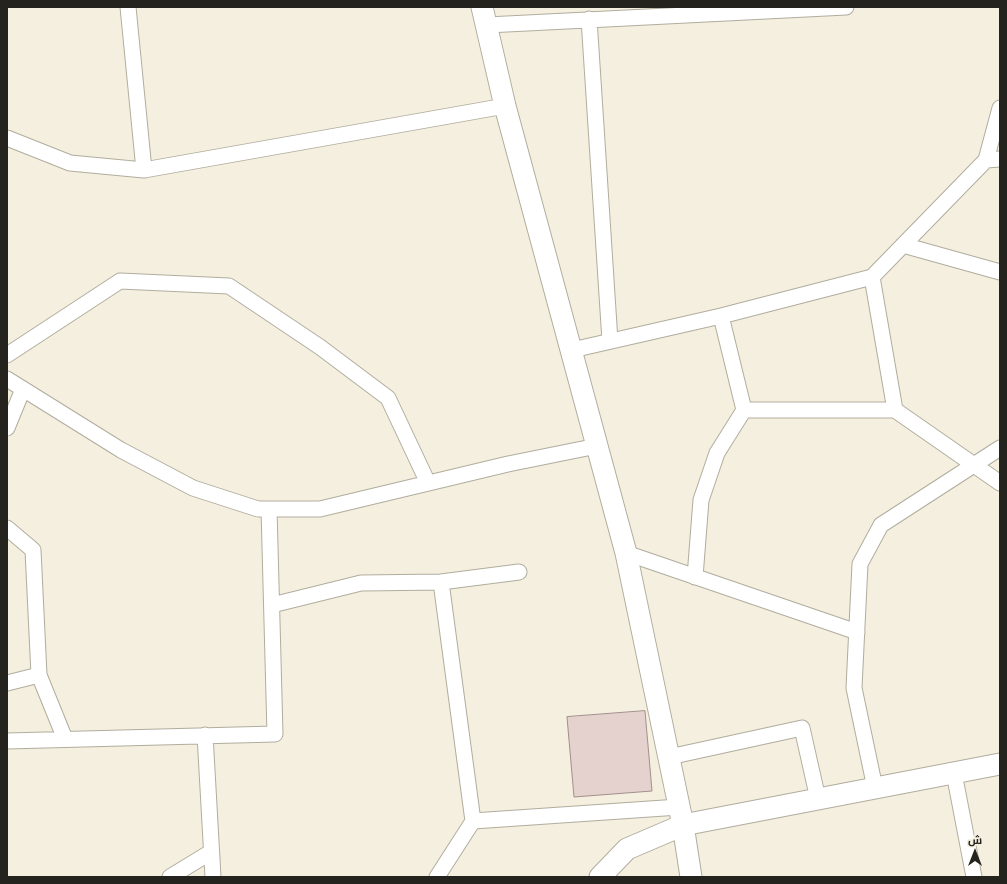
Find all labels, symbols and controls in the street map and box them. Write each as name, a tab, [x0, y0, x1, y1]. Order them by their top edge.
north arrow	[955, 832, 995, 872]
text: ش	[968, 833, 982, 847]

